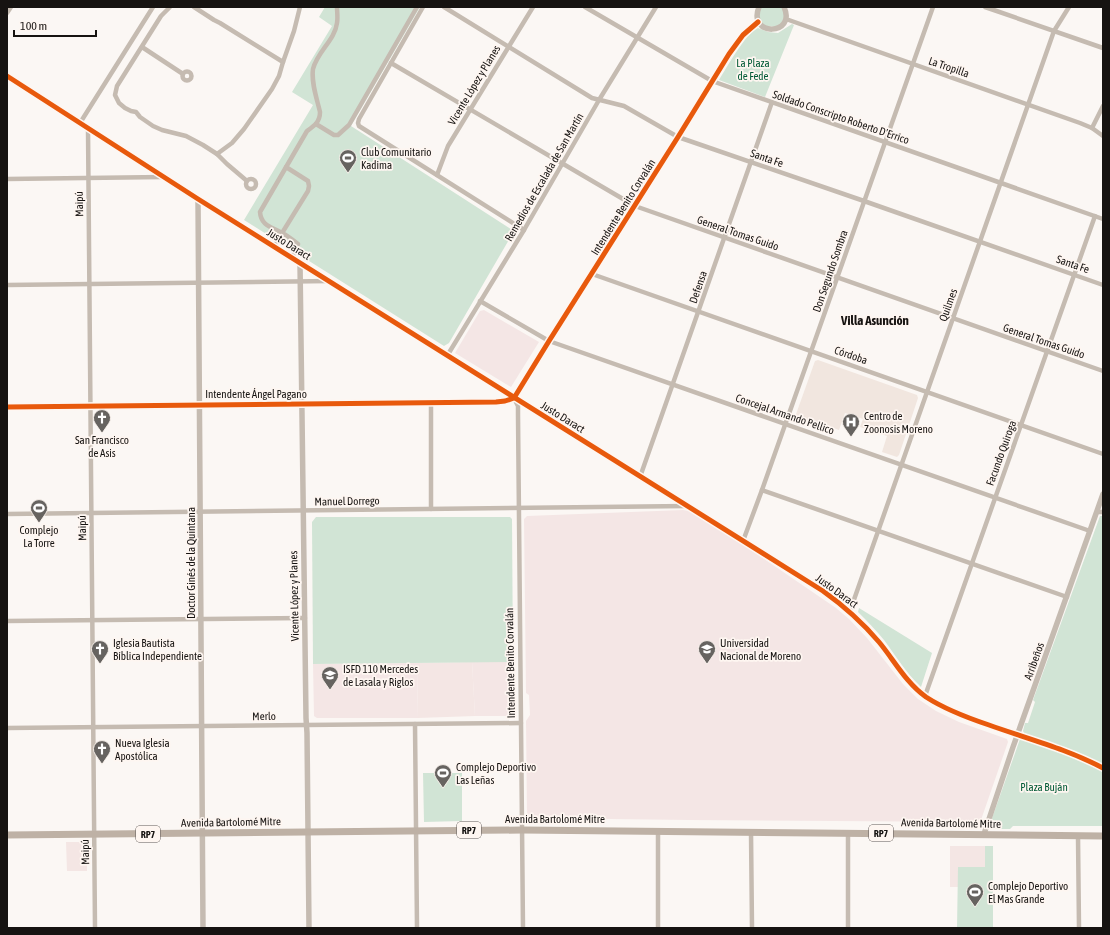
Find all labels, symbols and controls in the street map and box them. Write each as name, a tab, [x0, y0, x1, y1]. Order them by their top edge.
scale bar	[14, 12, 96, 38]
text: 100 m	[20, 19, 47, 33]
street label: Vicente López y Planes	[446, 43, 503, 127]
street label: La Tropilla	[927, 54, 971, 80]
park label: La Plaza de Fede	[736, 57, 770, 82]
street label: Soldado Conscripto Roberto D'Errico	[771, 88, 911, 146]
street label: Remedios de Escalada de San Martín	[502, 111, 586, 243]
place label: Club Comunitario Kadima	[361, 146, 431, 171]
street label: Santa Fe	[749, 147, 785, 169]
sports icon: Club Comunitario Kadima	[338, 148, 358, 173]
street label: Intendente Benito Corvalán	[589, 157, 657, 257]
street label: Maipú	[73, 191, 85, 217]
street label: General Tomas Guido	[696, 213, 780, 253]
street label: Justo Daract	[265, 226, 313, 262]
street label: Don Segundo Sombra	[810, 228, 850, 314]
street label: Santa Fe	[1055, 253, 1091, 275]
street label: Defensa	[687, 269, 709, 305]
street label: Quilmes	[937, 287, 959, 323]
district label: Villa Asunción	[840, 313, 909, 328]
street label: General Tomas Guido	[1002, 321, 1086, 361]
street label: Córdoba	[833, 344, 869, 366]
street label: Intendente Ángel Pagano	[205, 388, 307, 400]
street label: Concejal Armando Pellico	[734, 392, 836, 436]
street label: Justo Daract	[539, 399, 587, 435]
church icon: San Francisco de Asis	[92, 408, 112, 433]
place label: Centro de Zoonosis Moreno	[864, 410, 933, 435]
hospital icon: Centro de Zoonosis Moreno	[841, 412, 861, 437]
street label: Facundo Quiroga	[984, 419, 1018, 487]
place label: San Francisco de Asis	[75, 434, 129, 459]
street label: Manuel Dorrego	[314, 494, 380, 508]
sports icon: Complejo La Torre	[29, 498, 49, 523]
street label: Doctor Ginés de la Quintana	[185, 507, 197, 619]
street label: Maipú	[76, 515, 88, 541]
place label: Complejo La Torre	[20, 524, 58, 549]
street label: Vicente López y Planes	[287, 550, 301, 641]
street label: Justo Daract	[814, 572, 860, 610]
street label: Intendente Benito Corvalán	[503, 608, 517, 718]
place label: Iglesia Bautista Bíblica Independiente	[113, 637, 202, 662]
place label: Universidad Nacional de Moreno	[720, 637, 801, 662]
church icon: Iglesia Bautista Bíblica Independiente	[90, 639, 110, 664]
school or university icon: Universidad Nacional de Moreno	[697, 639, 717, 664]
street label: Arribeños	[1022, 641, 1046, 681]
place label: ISFD 110 Mercedes de Lasala y Riglos	[343, 663, 418, 688]
school or university icon: ISFD 110 Mercedes de Lasala y Riglos	[320, 665, 340, 690]
street label: Merlo	[252, 710, 276, 722]
place label: Nueva Iglesia Apostólica	[115, 737, 170, 762]
church icon: Nueva Iglesia Apostólica	[92, 739, 112, 764]
place label: Complejo Deportivo Las Leñas	[456, 761, 536, 786]
sports icon: Complejo Deportivo Las Leñas	[433, 763, 453, 788]
park label: Plaza Buján	[1020, 781, 1068, 793]
street label: Avenida Bartolomé Mitre	[505, 813, 605, 825]
street label: Avenida Bartolomé Mitre	[181, 815, 281, 829]
street label: Avenida Bartolomé Mitre	[901, 816, 1001, 830]
road number: RP7	[457, 822, 481, 838]
road number: RP7	[869, 825, 893, 841]
road number: RP7	[136, 826, 160, 842]
street label: Maipú	[79, 839, 91, 865]
place label: Complejo Deportivo El Mas Grande	[988, 880, 1068, 905]
sports icon: Complejo Deportivo El Mas Grande	[965, 882, 985, 907]

